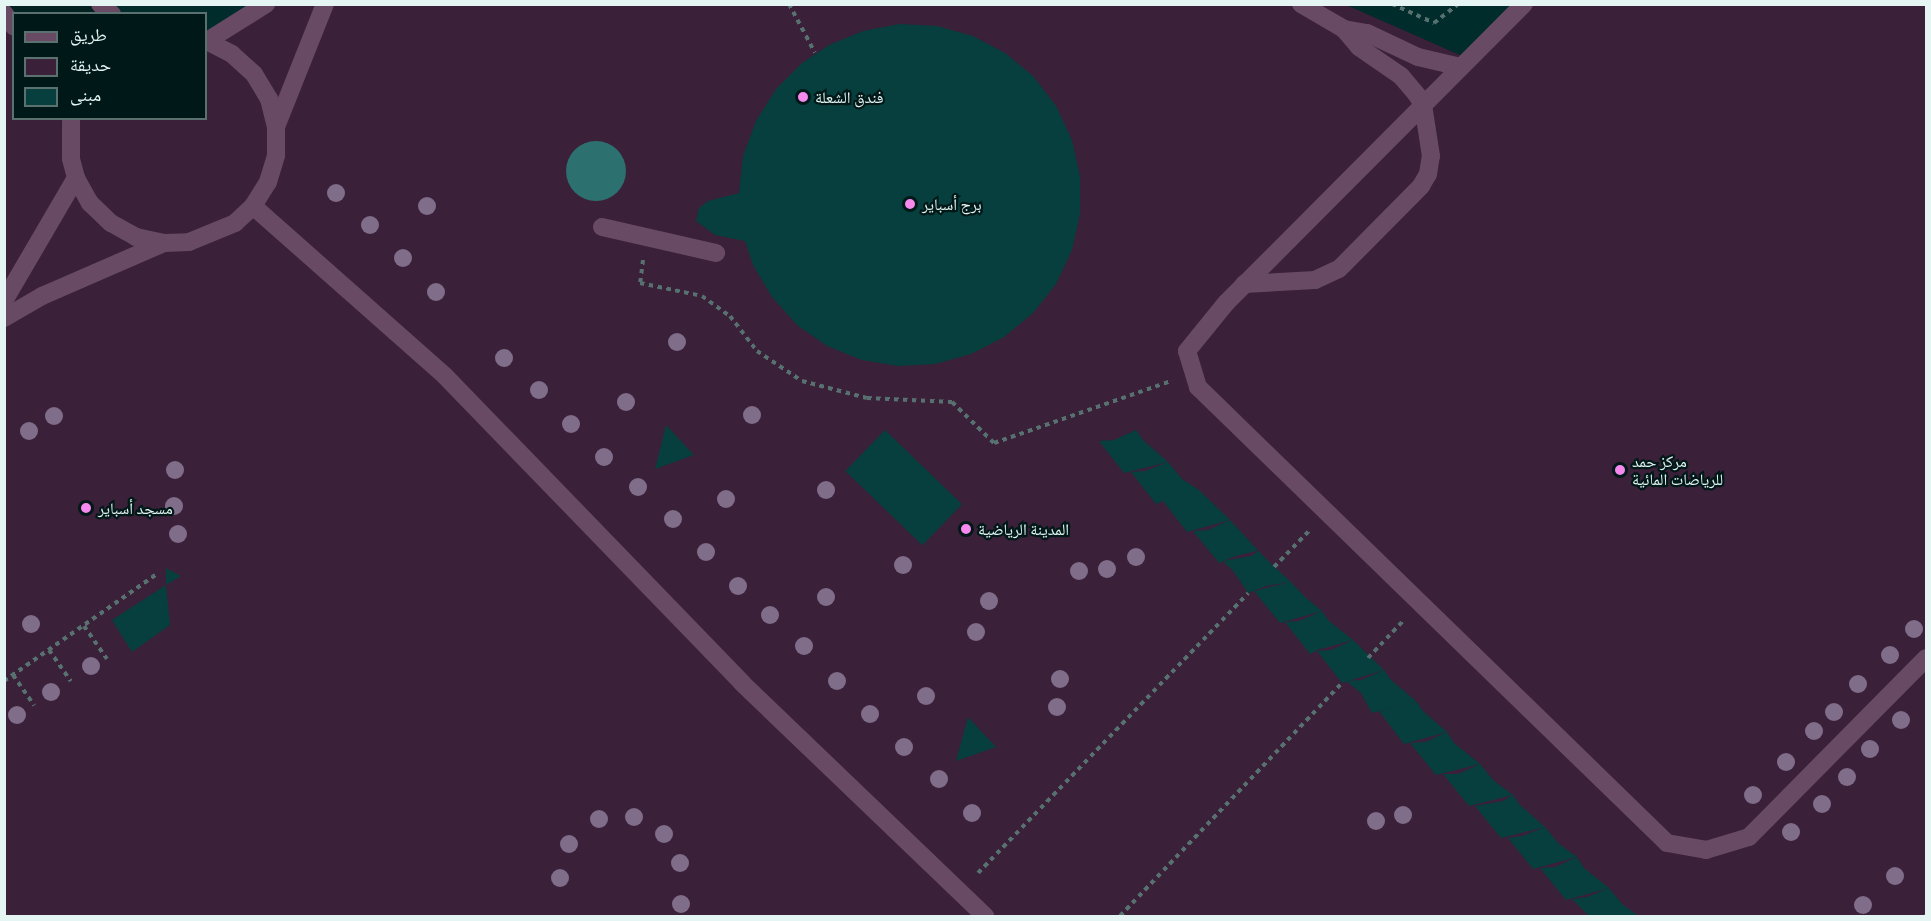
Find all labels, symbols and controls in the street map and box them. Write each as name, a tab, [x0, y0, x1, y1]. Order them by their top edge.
legend	[12, 12, 207, 120]
text: طريق	[70, 23, 107, 45]
text: حديقة	[70, 53, 111, 75]
text: مبنى	[70, 83, 101, 105]
place label: فندق الشعلة	[815, 87, 883, 107]
marker: فندق الشعلة	[796, 90, 810, 104]
place label: برج أسباير	[922, 194, 982, 214]
marker: برج أسباير	[903, 197, 917, 211]
place label: مركز حمد للرياضات المائية	[1632, 451, 1723, 489]
marker: مركز حمد للرياضات المائية	[1613, 463, 1627, 477]
place label: مسجد أسباير	[98, 498, 173, 518]
marker: مسجد أسباير	[79, 501, 93, 515]
place label: المدينة الرياضية	[978, 519, 1069, 539]
marker: المدينة الرياضية	[959, 522, 973, 536]

